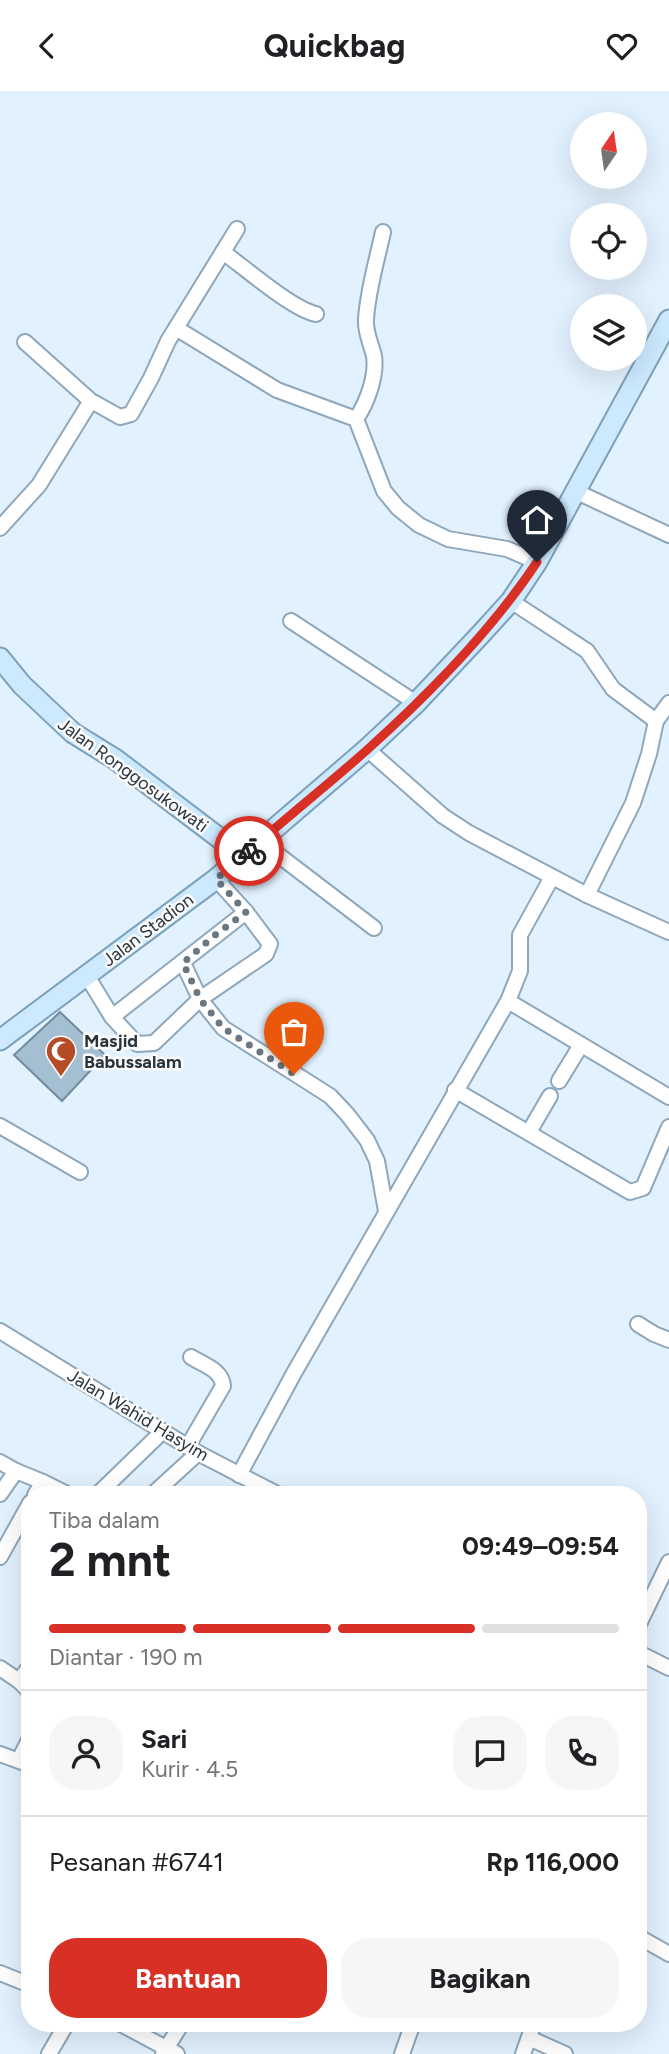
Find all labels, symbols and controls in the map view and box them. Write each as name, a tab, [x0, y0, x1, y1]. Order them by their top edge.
icon: back	[28, 27, 66, 65]
text: Quickbag	[264, 27, 405, 65]
icon: heart	[603, 27, 641, 65]
north arrow	[570, 112, 648, 189]
map controls	[570, 112, 647, 371]
button: locate	[570, 203, 647, 280]
button: layers	[570, 294, 647, 371]
pin	[507, 490, 567, 562]
icon: home	[518, 501, 556, 539]
street label: Jalan Ronggosukowati	[53, 713, 213, 837]
courier	[214, 816, 284, 886]
icon: bike	[230, 832, 268, 870]
street label: Jalan Stadion	[98, 889, 198, 971]
pin	[264, 1002, 324, 1074]
icon: bag	[275, 1013, 313, 1051]
place label: Masjid Babussalam	[84, 1030, 182, 1073]
mosque icon: Masjid Babussalam	[44, 1034, 78, 1078]
street label: Jalan Wahid Hasyim	[63, 1364, 213, 1466]
text: Tiba dalam	[49, 1506, 160, 1534]
text: 09:49–09:54	[462, 1530, 619, 1562]
text: 2 mnt	[49, 1532, 171, 1588]
text: Diantar · 190 m	[49, 1643, 203, 1671]
button: person	[49, 1716, 123, 1790]
button: chat	[453, 1716, 527, 1790]
button: phone	[545, 1716, 619, 1790]
text: Sari	[141, 1723, 187, 1755]
text: Kurir · 4.5	[141, 1755, 238, 1783]
text: Pesanan #6741	[49, 1846, 224, 1878]
text: Rp 116,000	[486, 1846, 619, 1878]
button: Bantuan	[49, 1938, 327, 2018]
button: Bagikan	[341, 1938, 619, 2018]

